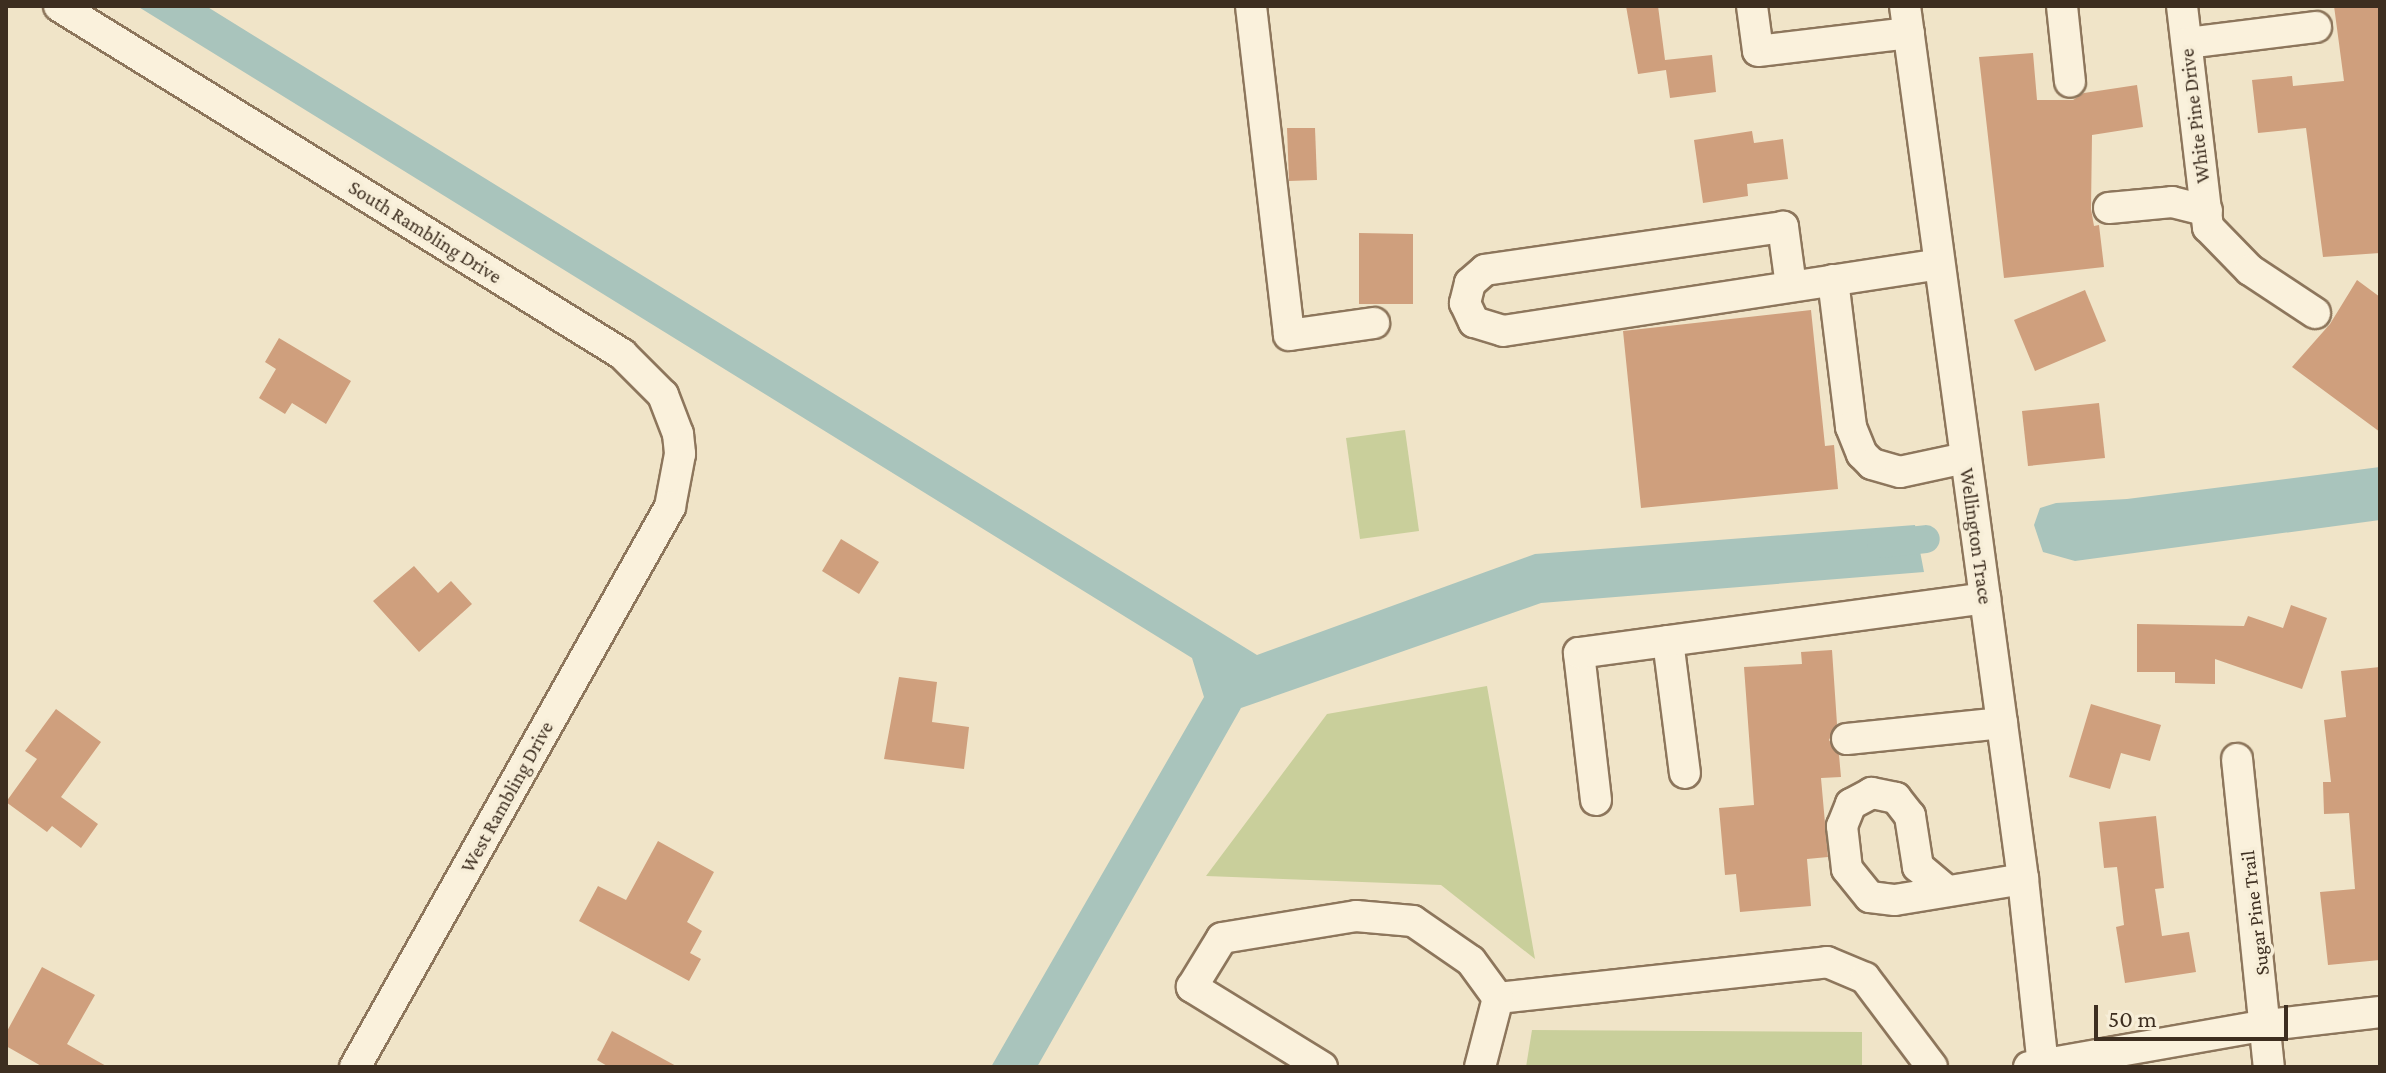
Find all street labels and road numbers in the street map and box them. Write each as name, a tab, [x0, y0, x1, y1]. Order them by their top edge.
street label: White Pine Drive	[2175, 47, 2215, 185]
street label: South Rambling Drive	[344, 175, 506, 289]
street label: Wellington Trace	[1955, 466, 1997, 606]
street label: West Rambling Drive	[455, 717, 559, 877]
street label: Sugar Pine Trail	[2235, 849, 2275, 977]

